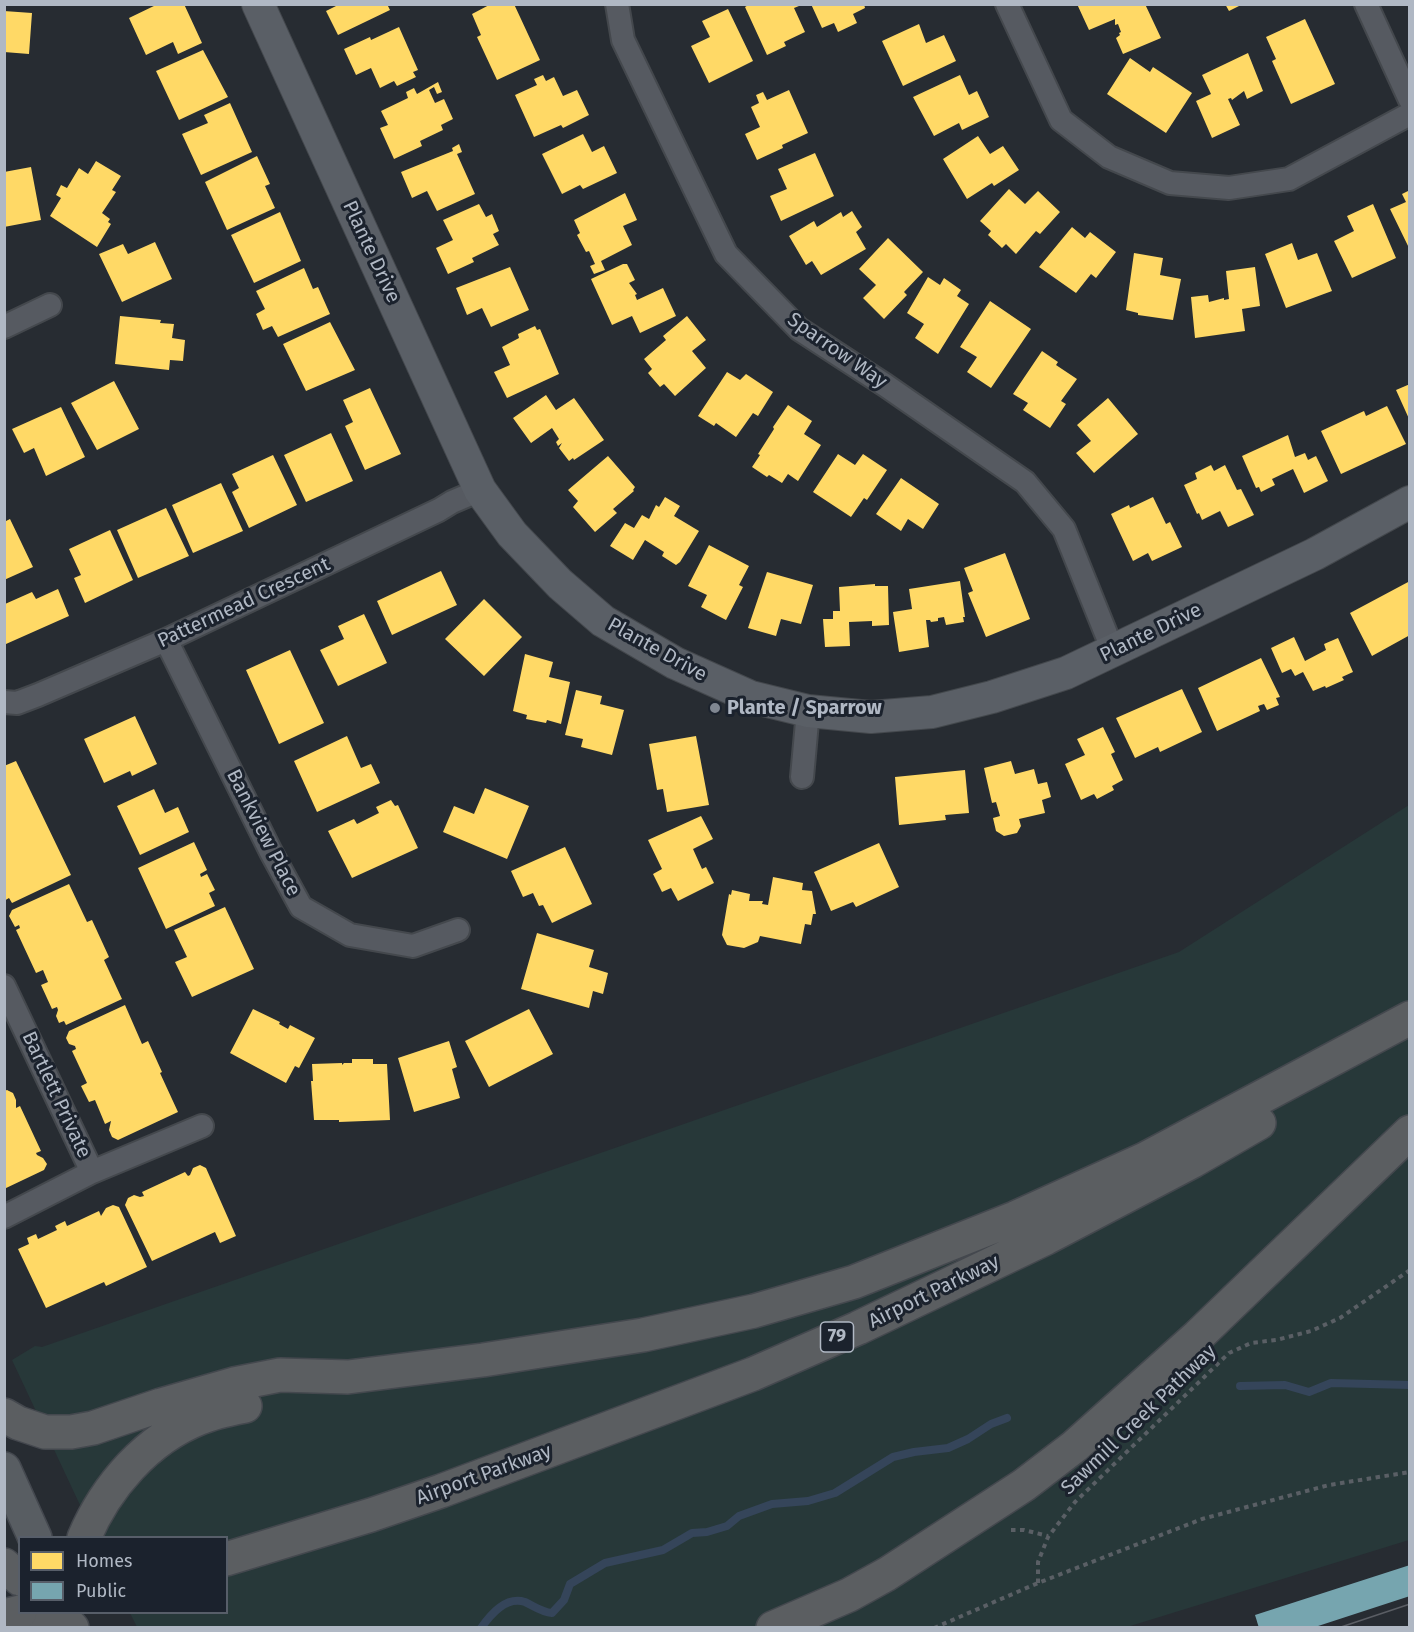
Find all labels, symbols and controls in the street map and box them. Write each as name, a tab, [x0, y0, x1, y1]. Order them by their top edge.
street label: Plante Drive	[337, 197, 405, 307]
street label: Sparrow Way	[783, 308, 891, 394]
street label: Pattermead Crescent	[154, 553, 334, 653]
street label: Plante Drive	[1096, 598, 1206, 668]
street label: Plante Drive	[603, 613, 711, 687]
place label: Plante / Sparrow	[727, 696, 882, 720]
marker: Plante / Sparrow	[708, 701, 722, 715]
street label: Bankview Place	[221, 766, 305, 900]
street label: Bartlett Private	[16, 1028, 96, 1162]
street label: Airport Parkway	[865, 1250, 1003, 1334]
road number: 79	[820, 1322, 854, 1352]
street label: Sawmill Creek Pathway	[1057, 1340, 1221, 1500]
street label: Airport Parkway	[413, 1439, 555, 1511]
legend	[18, 1536, 228, 1614]
text: Homes	[76, 1550, 132, 1572]
text: Public	[76, 1580, 126, 1602]

